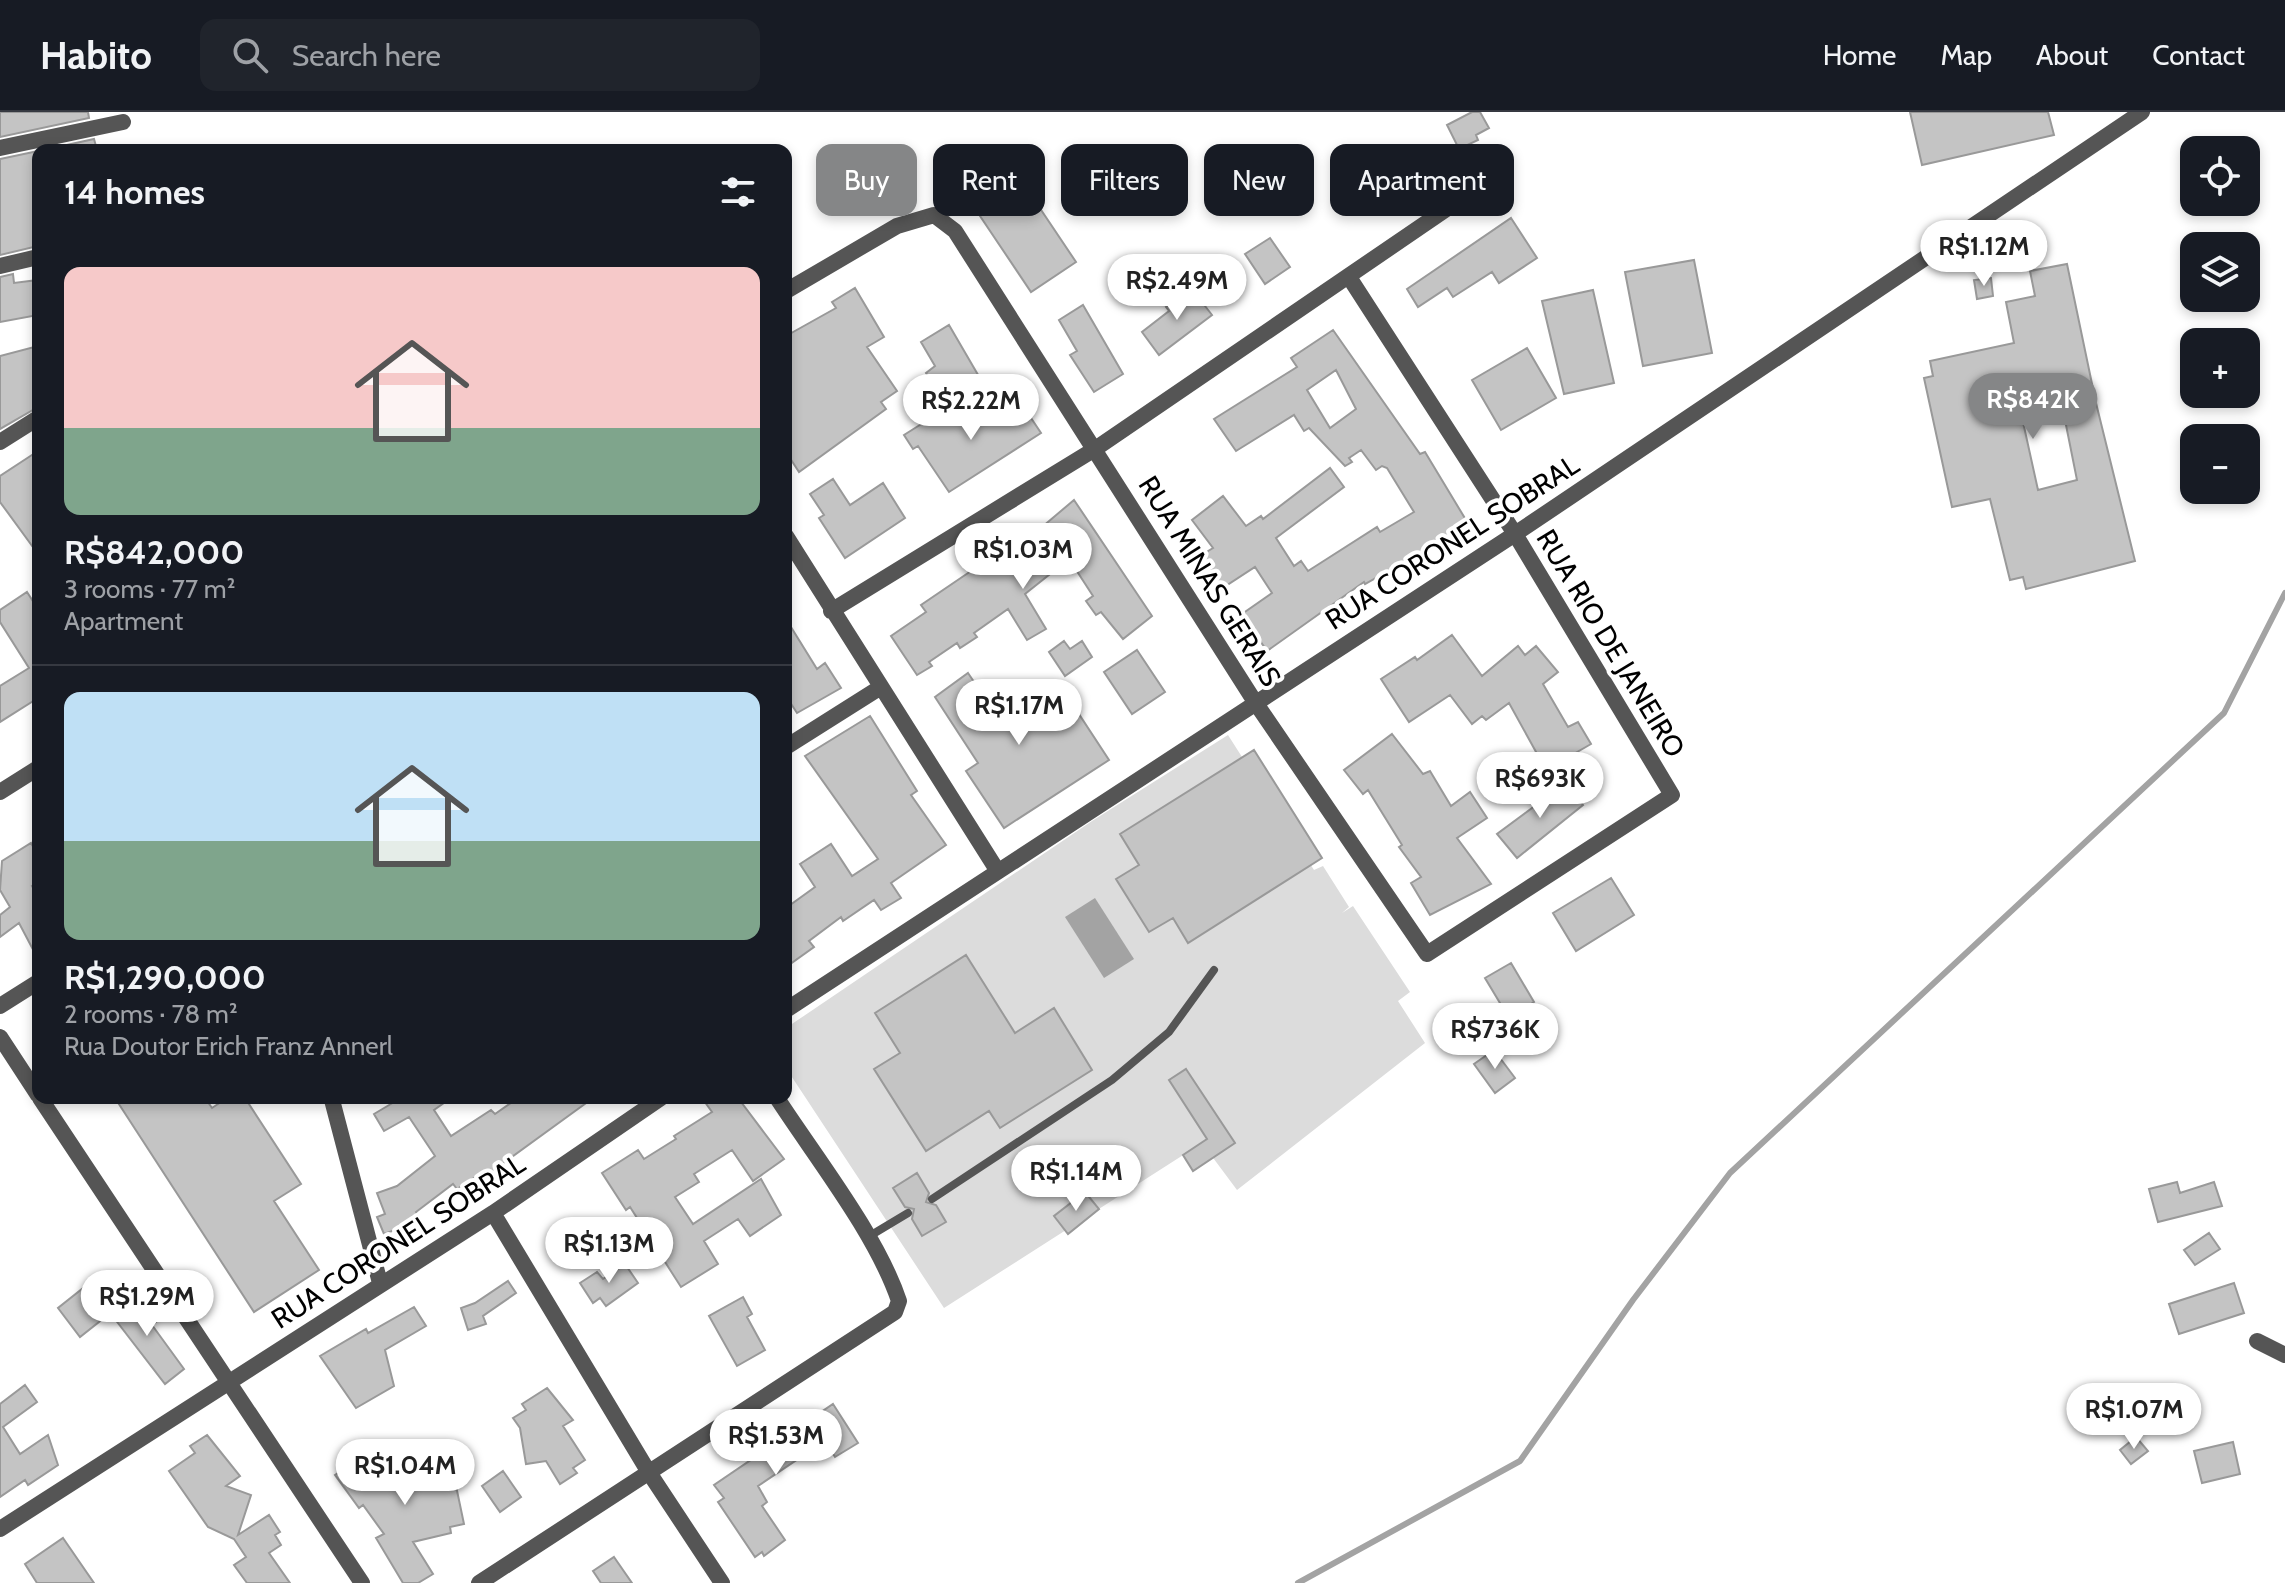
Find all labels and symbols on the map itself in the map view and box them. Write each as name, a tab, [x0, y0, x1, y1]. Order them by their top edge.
pin: R$1.12M	[1910, 220, 2058, 288]
pin: R$2.49M	[1103, 254, 1251, 322]
pin: R$842K	[1968, 373, 2098, 441]
pin: R$2.22M	[897, 374, 1045, 442]
street label: RUA CORONEL SOBRAL	[1319, 447, 1585, 637]
street label: RUA MINAS GERAIS	[1132, 470, 1288, 692]
pin: R$1.03M	[949, 523, 1097, 591]
street label: RUA RIO DE JANEIRO	[1530, 523, 1692, 763]
pin: R$1.17M	[945, 679, 1093, 747]
pin: R$693K	[1475, 752, 1605, 820]
pin: R$736K	[1430, 1003, 1560, 1071]
pin: R$1.14M	[1002, 1145, 1150, 1213]
street label: RUA CORONEL SOBRAL	[265, 1146, 531, 1336]
pin: R$1.13M	[535, 1217, 683, 1285]
pin: R$1.29M	[73, 1270, 221, 1338]
pin: R$1.07M	[2060, 1383, 2208, 1451]
pin: R$1.53M	[702, 1409, 850, 1477]
pin: R$1.04M	[331, 1439, 479, 1507]

